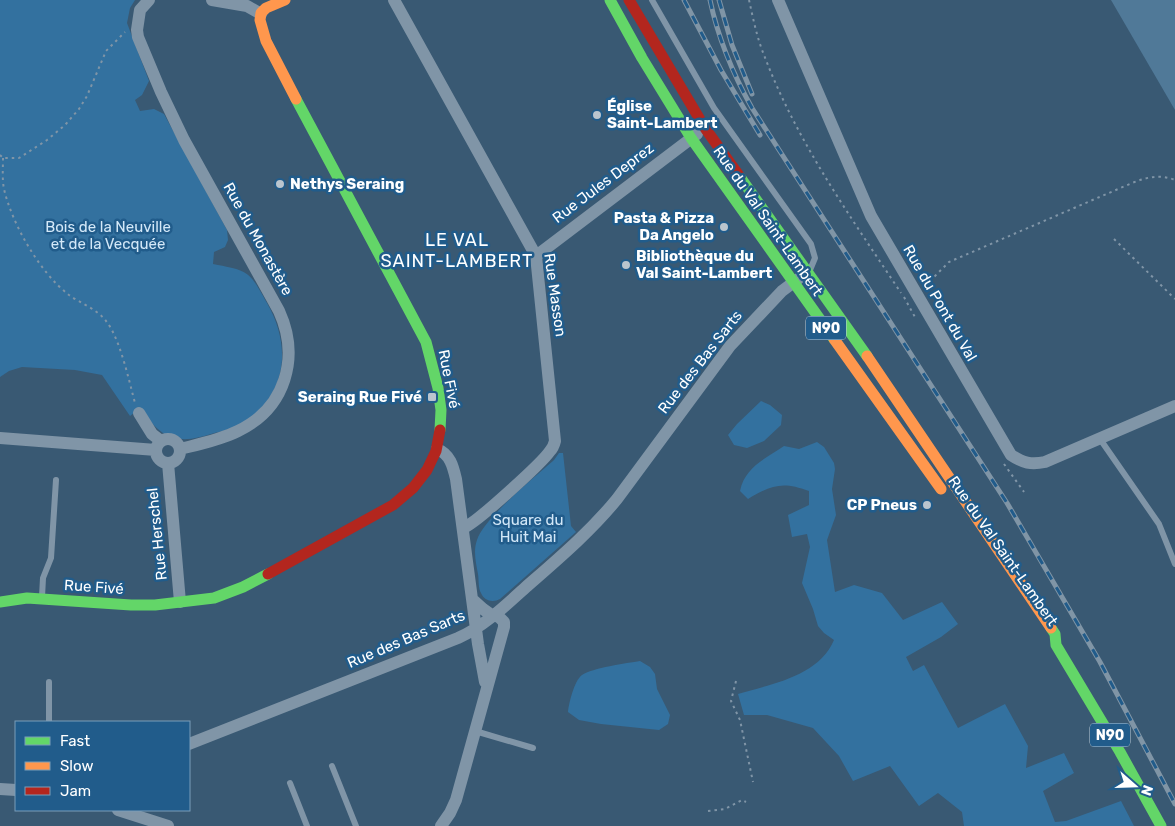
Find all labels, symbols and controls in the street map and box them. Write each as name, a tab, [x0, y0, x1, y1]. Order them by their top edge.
place label: Église Saint-Lambert	[607, 97, 717, 132]
marker: Église Saint-Lambert	[591, 109, 603, 121]
street label: Rue Jules Deprez	[549, 139, 657, 227]
street label: Rue du Val Saint-Lambert	[709, 143, 827, 299]
place label: Nethys Seraing	[290, 175, 404, 193]
marker: Nethys Seraing	[274, 178, 286, 190]
street label: Rue du Monastère	[220, 179, 296, 299]
place label: Pasta & Pizza Da Angelo	[614, 209, 714, 244]
park label: Bois de la Neuville et de la Vecquée	[45, 218, 171, 253]
marker: Pasta & Pizza Da Angelo	[718, 221, 730, 233]
district label: LE VAL SAINT-LAMBERT	[381, 229, 533, 272]
street label: Rue du Pont du Val	[899, 242, 981, 364]
place label: Bibliothèque du Val Saint-Lambert	[636, 247, 772, 282]
street label: Rue Masson	[540, 252, 570, 338]
marker: Bibliothèque du Val Saint-Lambert	[620, 259, 632, 271]
street label: Rue des Bas Sarts	[654, 307, 746, 417]
road number: N90	[806, 316, 846, 339]
street label: Rue Fivé	[434, 348, 464, 410]
place label: Seraing Rue Fivé	[298, 388, 422, 406]
marker: Seraing Rue Fivé	[426, 391, 438, 403]
street label: Rue du Val Saint-Lambert	[944, 473, 1062, 629]
street label: Rue Herschel	[143, 487, 171, 581]
place label: CP Pneus	[847, 496, 917, 514]
marker: CP Pneus	[921, 499, 933, 511]
park label: Square du Huit Mai	[492, 511, 564, 546]
street label: Rue Fivé	[64, 576, 124, 598]
street label: Rue des Bas Sarts	[344, 606, 468, 672]
legend	[15, 721, 190, 811]
road number: N90	[1090, 724, 1130, 746]
text: Fast	[60, 732, 90, 750]
text: Slow	[60, 757, 93, 775]
north arrow	[1110, 761, 1160, 811]
text: Jam	[60, 782, 91, 800]
text: N	[1137, 783, 1156, 798]

